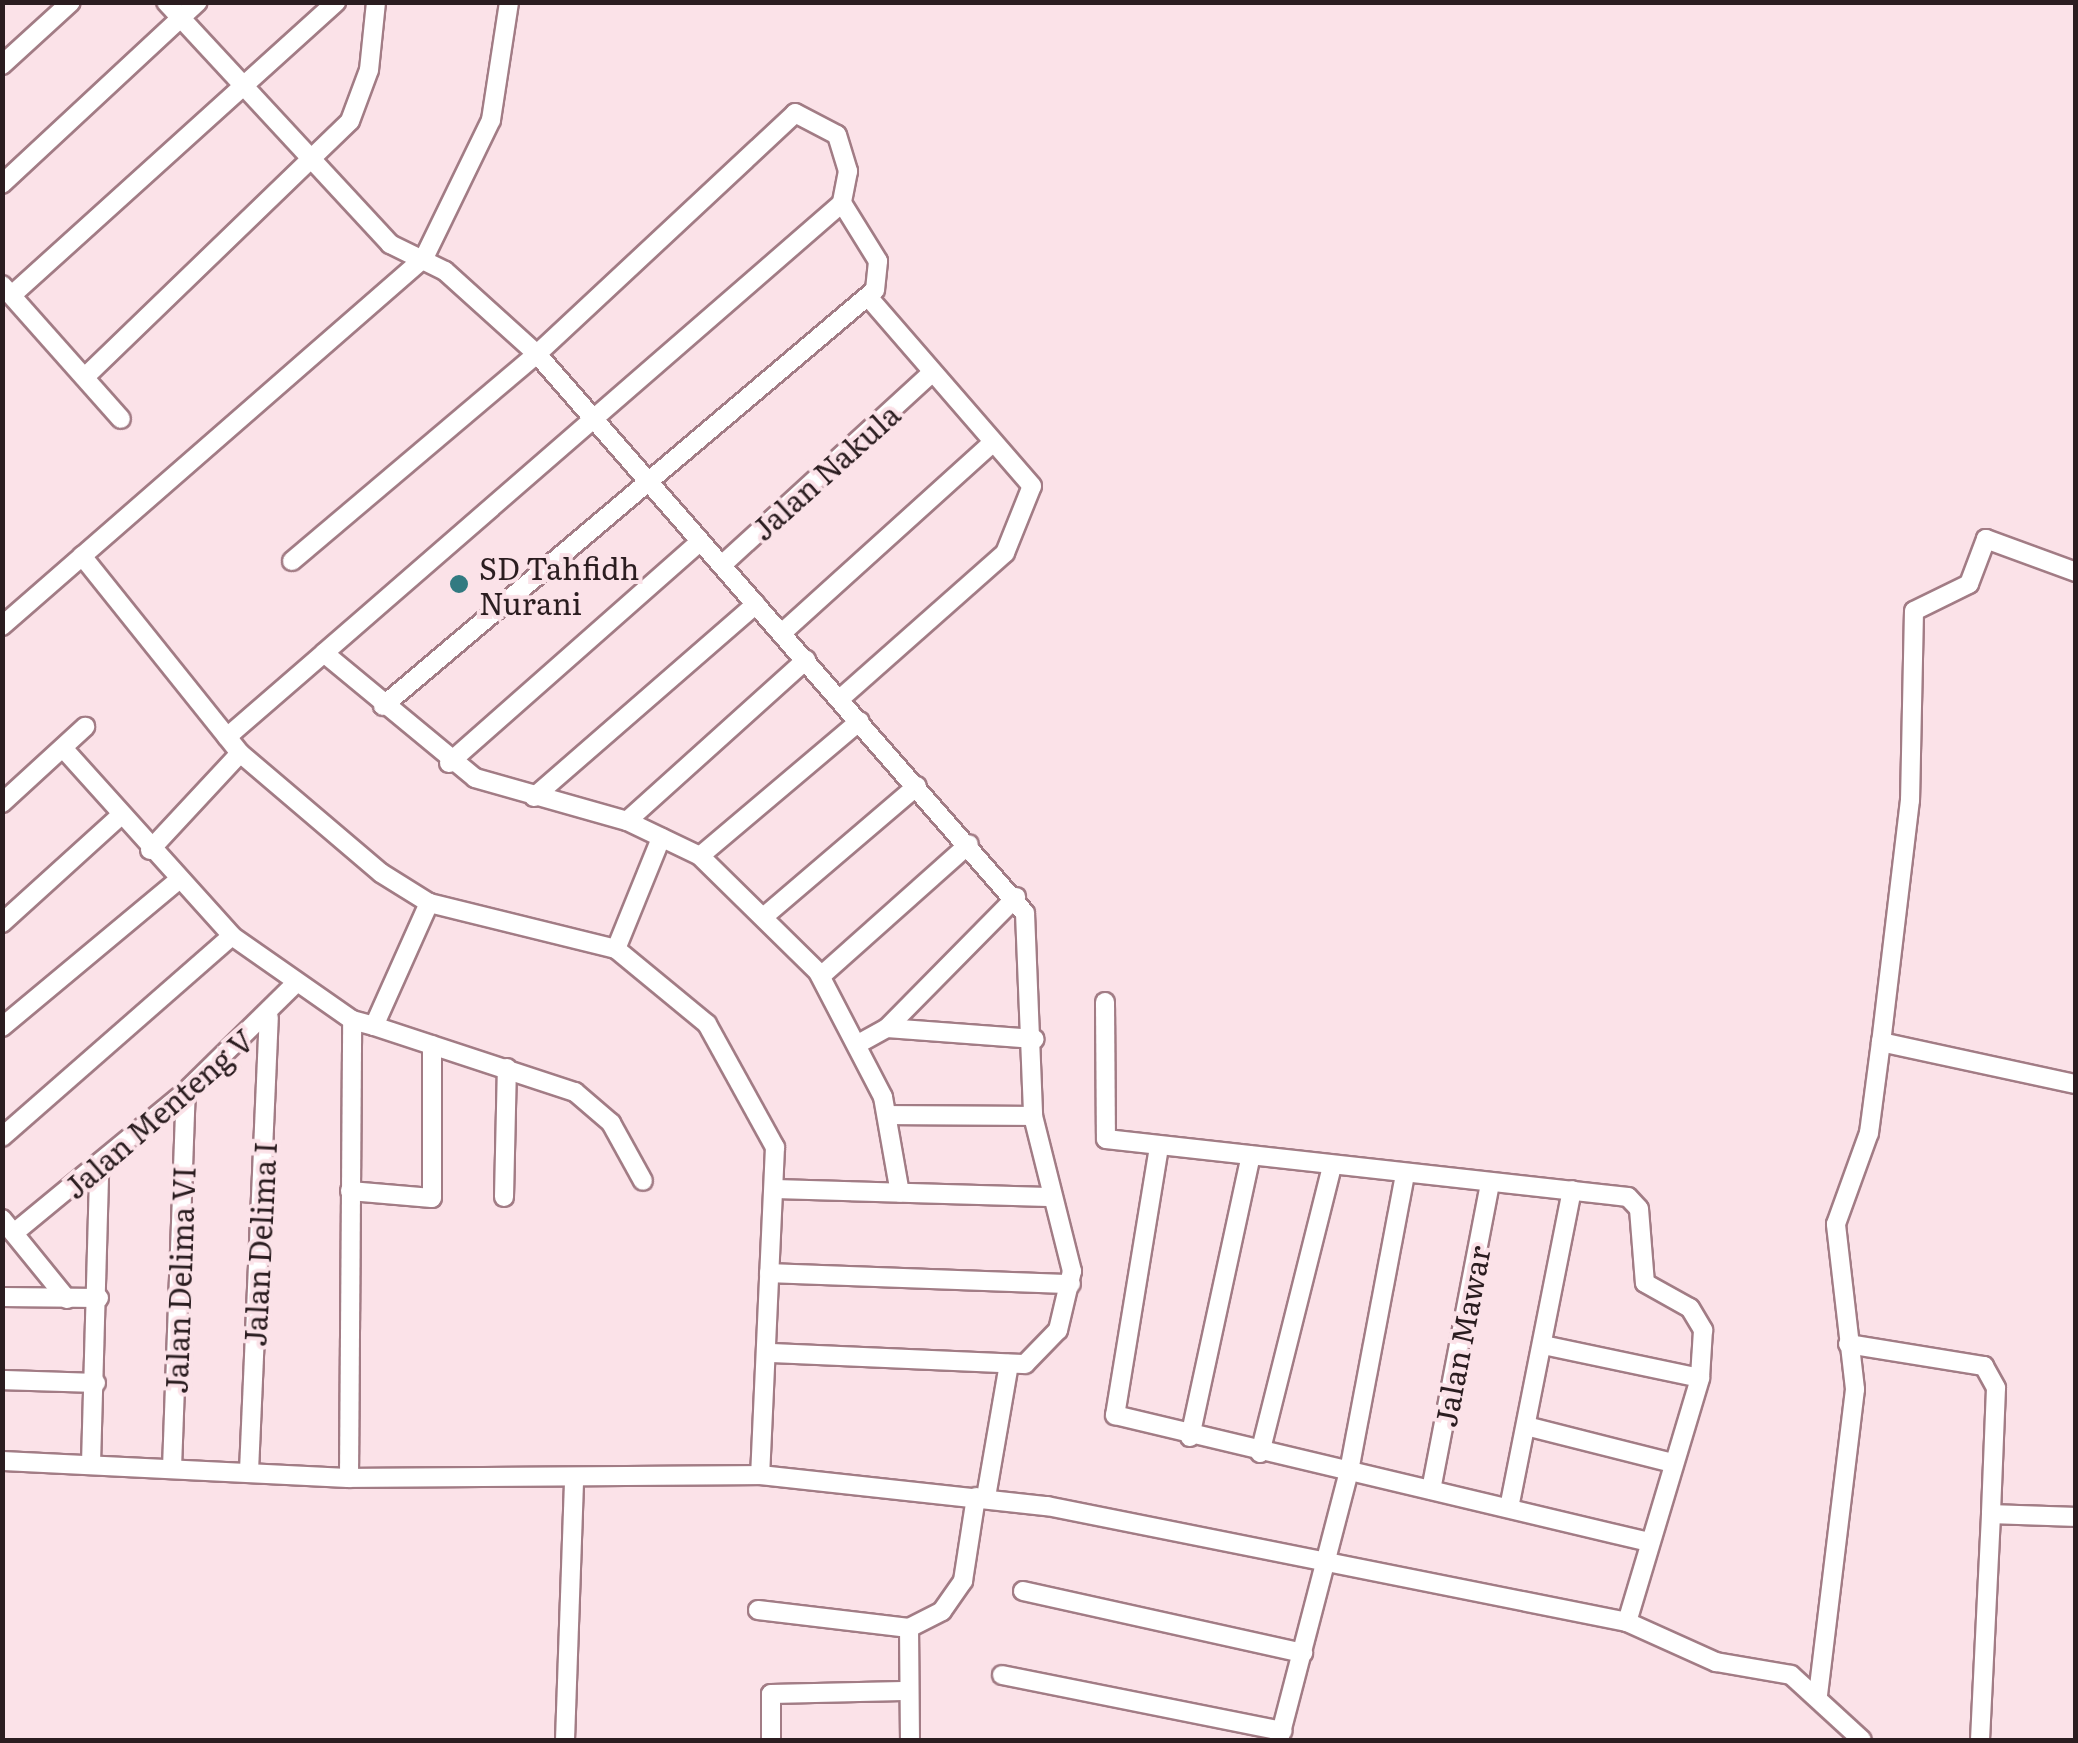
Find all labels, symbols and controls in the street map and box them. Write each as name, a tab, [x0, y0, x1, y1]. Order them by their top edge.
street label: Jalan Nakula	[744, 395, 906, 547]
place label: SD Tahfidh Nurani	[479, 549, 639, 620]
marker: SD Tahfidh Nurani	[448, 573, 470, 595]
street label: Jalan Menteng V	[56, 1021, 260, 1205]
street label: Jalan Delima I	[236, 1141, 282, 1347]
street label: Jalan Delima VI	[157, 1166, 201, 1394]
street label: Jalan Mawar	[1426, 1242, 1496, 1430]

